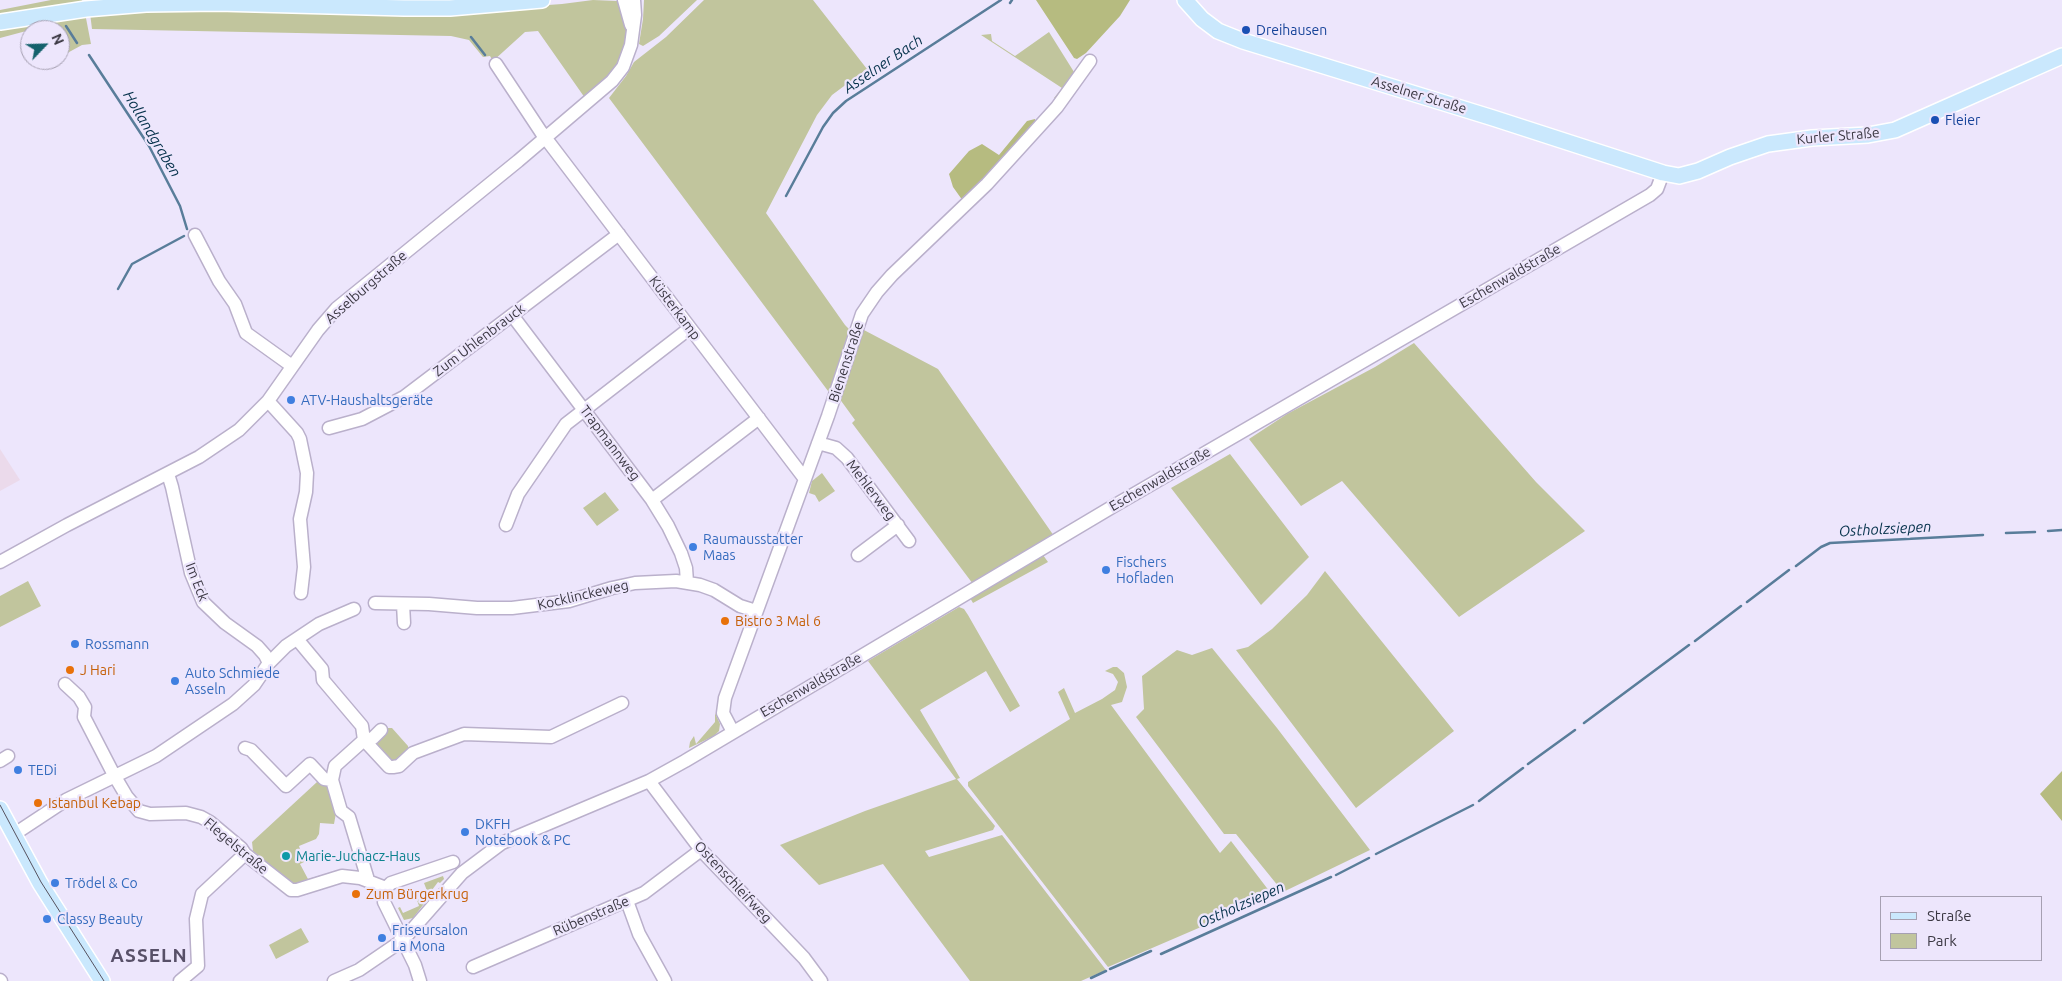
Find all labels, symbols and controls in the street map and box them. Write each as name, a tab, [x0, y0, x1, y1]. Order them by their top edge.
north arrow	[20, 20, 70, 70]
place label: Dreihausen	[1256, 22, 1327, 38]
marker: Dreihausen	[1240, 24, 1252, 36]
text: N	[48, 31, 67, 47]
water label: Asselner Bach	[840, 31, 926, 97]
street label: Asselner Straße	[1369, 73, 1469, 117]
water label: Hollandgraben	[119, 88, 185, 180]
place label: Fleier	[1945, 112, 1980, 128]
marker: Fleier	[1929, 114, 1941, 126]
street label: Kurler Straße	[1796, 124, 1880, 148]
street label: Eschenwaldstraße	[1456, 240, 1564, 312]
street label: Asselburgstraße	[322, 247, 410, 327]
street label: Küsterkamp	[646, 273, 704, 343]
street label: Zum Uhlenbrauck	[430, 300, 528, 380]
street label: Bienenstraße	[825, 319, 867, 405]
place label: ATV-Haushaltsgeräte	[301, 392, 433, 408]
marker: ATV-Haushaltsgeräte	[285, 394, 297, 406]
street label: Trapmannweg	[576, 402, 644, 484]
street label: Eschenwaldstraße	[1106, 443, 1214, 515]
street label: Mehlerweg	[843, 456, 899, 524]
water label: Ostholzsiepen	[1838, 518, 1932, 540]
place label: Raumausstatter Maas	[703, 531, 803, 564]
marker: Raumausstatter Maas	[687, 541, 699, 553]
place label: Fischers Hofladen	[1116, 554, 1174, 586]
street label: Im Eck	[182, 560, 212, 604]
marker: Fischers Hofladen	[1100, 564, 1112, 576]
street label: Kocklinckeweg	[536, 576, 630, 614]
place label: Bistro 3 Mal 6	[735, 613, 821, 629]
marker: Bistro 3 Mal 6	[719, 615, 731, 627]
place label: Rossmann	[85, 636, 149, 652]
marker: Rossmann	[69, 638, 81, 650]
street label: Eschenwaldstraße	[757, 649, 865, 721]
place label: J Hari	[80, 662, 116, 678]
marker: J Hari	[64, 664, 76, 676]
place label: Auto Schmiede Asseln	[185, 665, 280, 698]
marker: Auto Schmiede Asseln	[169, 675, 181, 687]
place label: TEDi	[28, 762, 57, 778]
marker: TEDi	[12, 764, 24, 776]
place label: Istanbul Kebap	[48, 795, 141, 811]
marker: Istanbul Kebap	[32, 797, 44, 809]
street label: Flegelstraße	[201, 814, 271, 878]
place label: DKFH Notebook & PC	[475, 816, 571, 849]
marker: DKFH Notebook & PC	[459, 826, 471, 838]
street label: Ostenschleifweg	[691, 838, 775, 926]
place label: Marie-Juchacz-Haus	[296, 848, 420, 864]
marker: Marie-Juchacz-Haus	[280, 850, 292, 862]
place label: Trödel & Co	[65, 875, 138, 891]
marker: Trödel & Co	[49, 877, 61, 889]
water label: Ostholzsiepen	[1195, 878, 1287, 932]
place label: Zum Bürgerkrug	[366, 886, 469, 902]
marker: Zum Bürgerkrug	[350, 888, 362, 900]
street label: Rübenstraße	[551, 892, 631, 940]
legend	[1880, 896, 2042, 961]
text: Straße	[1927, 907, 1971, 924]
place label: Classy Beauty	[57, 911, 143, 927]
marker: Classy Beauty	[41, 913, 53, 925]
place label: Friseursalon La Mona	[392, 922, 468, 954]
marker: Friseursalon La Mona	[376, 932, 388, 944]
text: Park	[1927, 932, 1957, 949]
district label: ASSELN	[110, 945, 188, 967]

